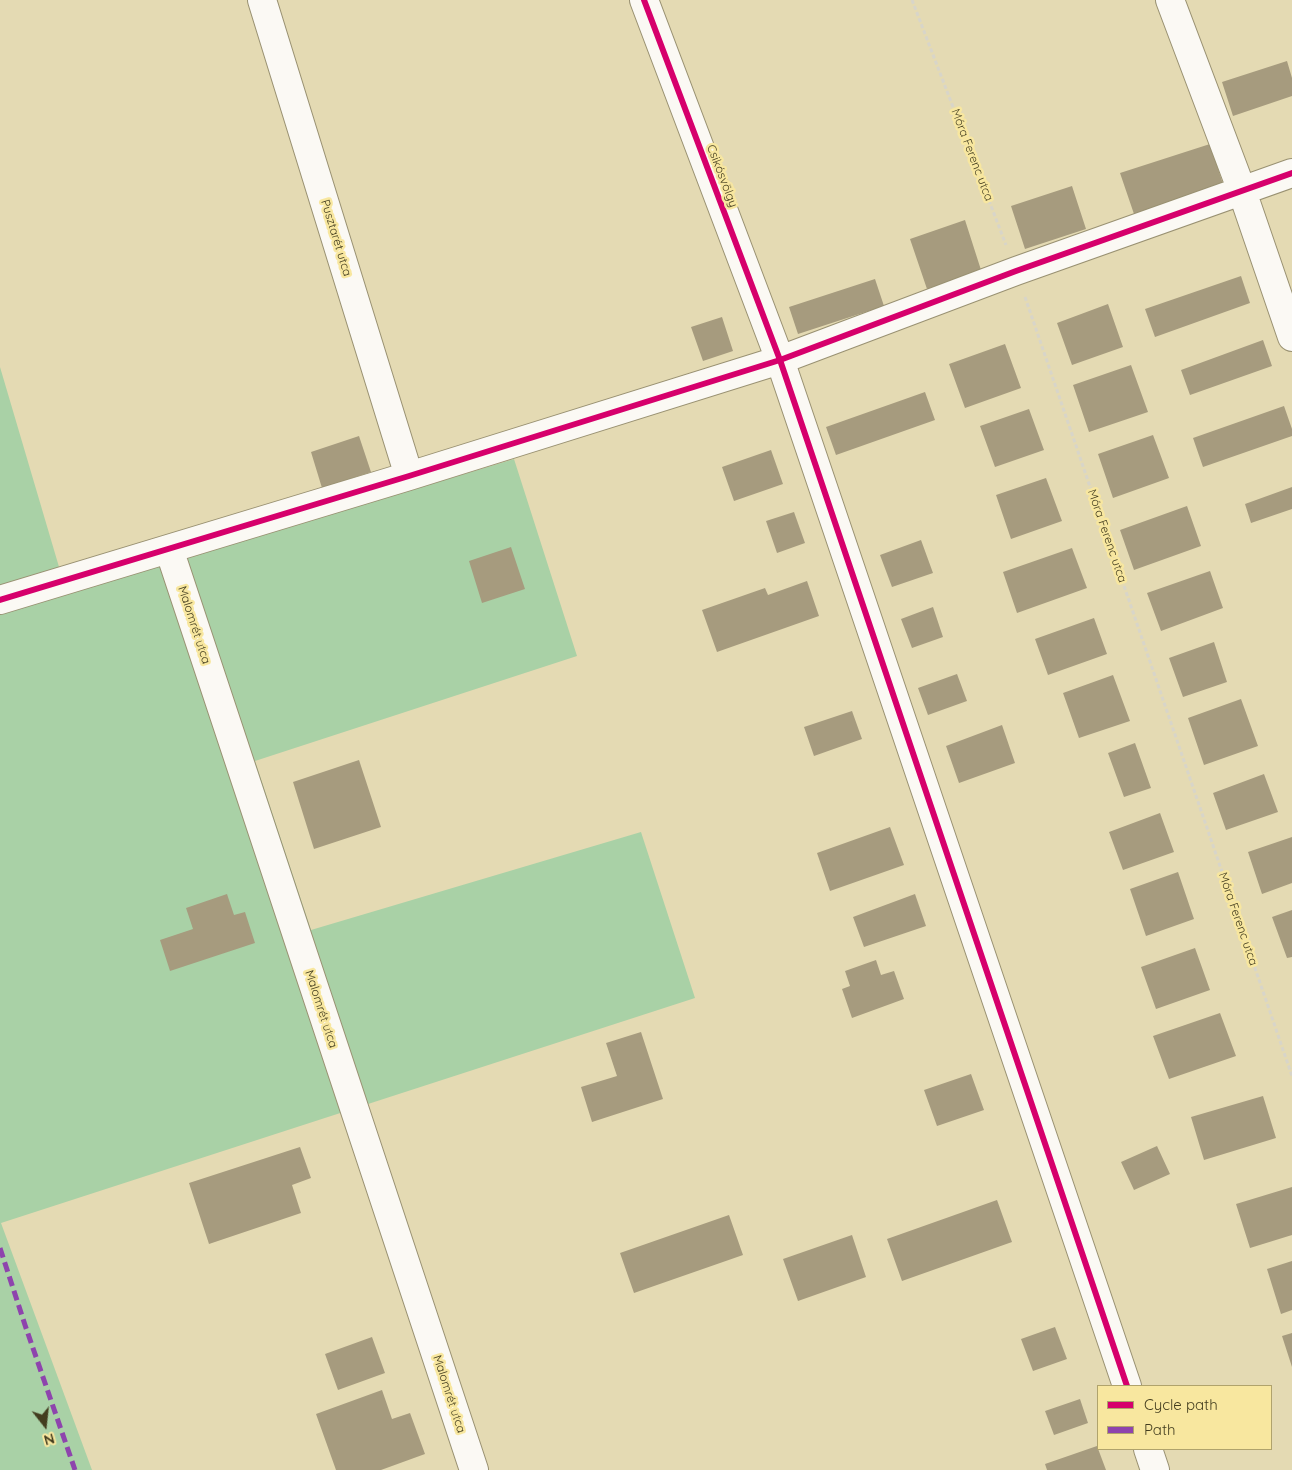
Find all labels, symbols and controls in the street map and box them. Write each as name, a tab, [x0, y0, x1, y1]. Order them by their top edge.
street label: Móra Ferenc utca	[948, 107, 996, 203]
street label: Csikósvölgy	[703, 143, 741, 209]
street label: Pusztarét utca	[318, 198, 354, 278]
street label: Móra Ferenc utca	[1084, 488, 1130, 584]
street label: Malomrét utca	[175, 584, 213, 666]
street label: Móra Ferenc utca	[1215, 871, 1261, 967]
street label: Malomrét utca	[302, 968, 340, 1050]
street label: Malomrét utca	[430, 1353, 468, 1435]
legend	[1097, 1385, 1272, 1450]
text: Cycle path	[1144, 1395, 1218, 1414]
north arrow	[20, 1400, 70, 1450]
text: Path	[1144, 1420, 1176, 1439]
text: N	[42, 1429, 57, 1449]

